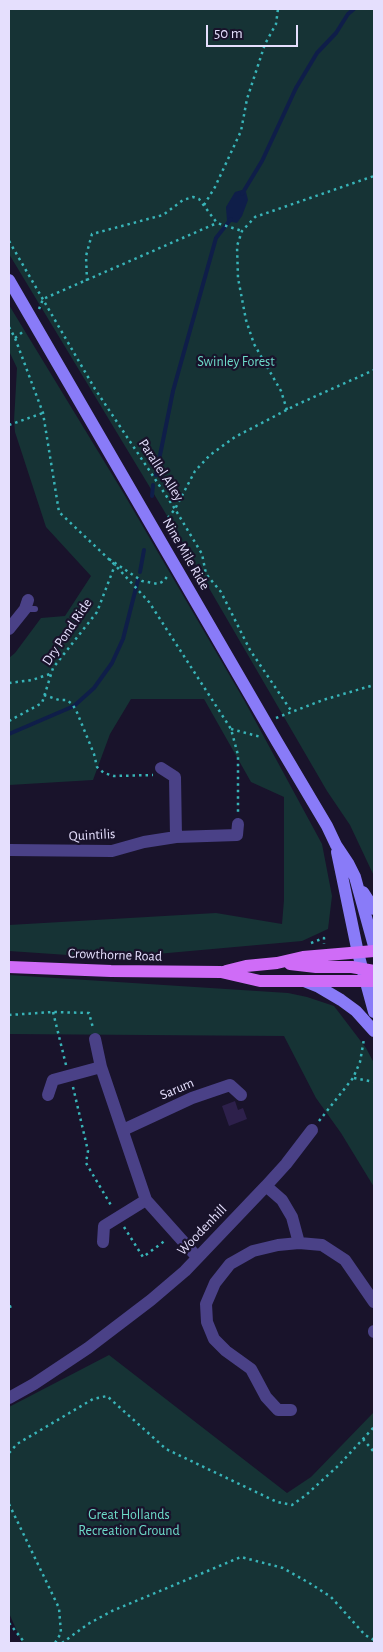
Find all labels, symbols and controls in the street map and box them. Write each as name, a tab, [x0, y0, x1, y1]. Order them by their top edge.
scale bar	[208, 15, 300, 47]
text: 50 m	[214, 26, 243, 41]
park label: Swinley Forest	[197, 354, 275, 370]
street label: Parallel Alley	[135, 436, 187, 504]
street label: Nine Mile Ride	[159, 515, 213, 593]
street label: Dry Pond Ride	[38, 595, 96, 669]
street label: Quintilis	[68, 825, 116, 845]
street label: Crowthorne Road	[68, 945, 162, 965]
street label: Sarum	[157, 1074, 197, 1104]
street label: Woodenhill	[174, 1201, 230, 1259]
park label: Great Hollands Recreation Ground	[78, 1507, 180, 1540]

